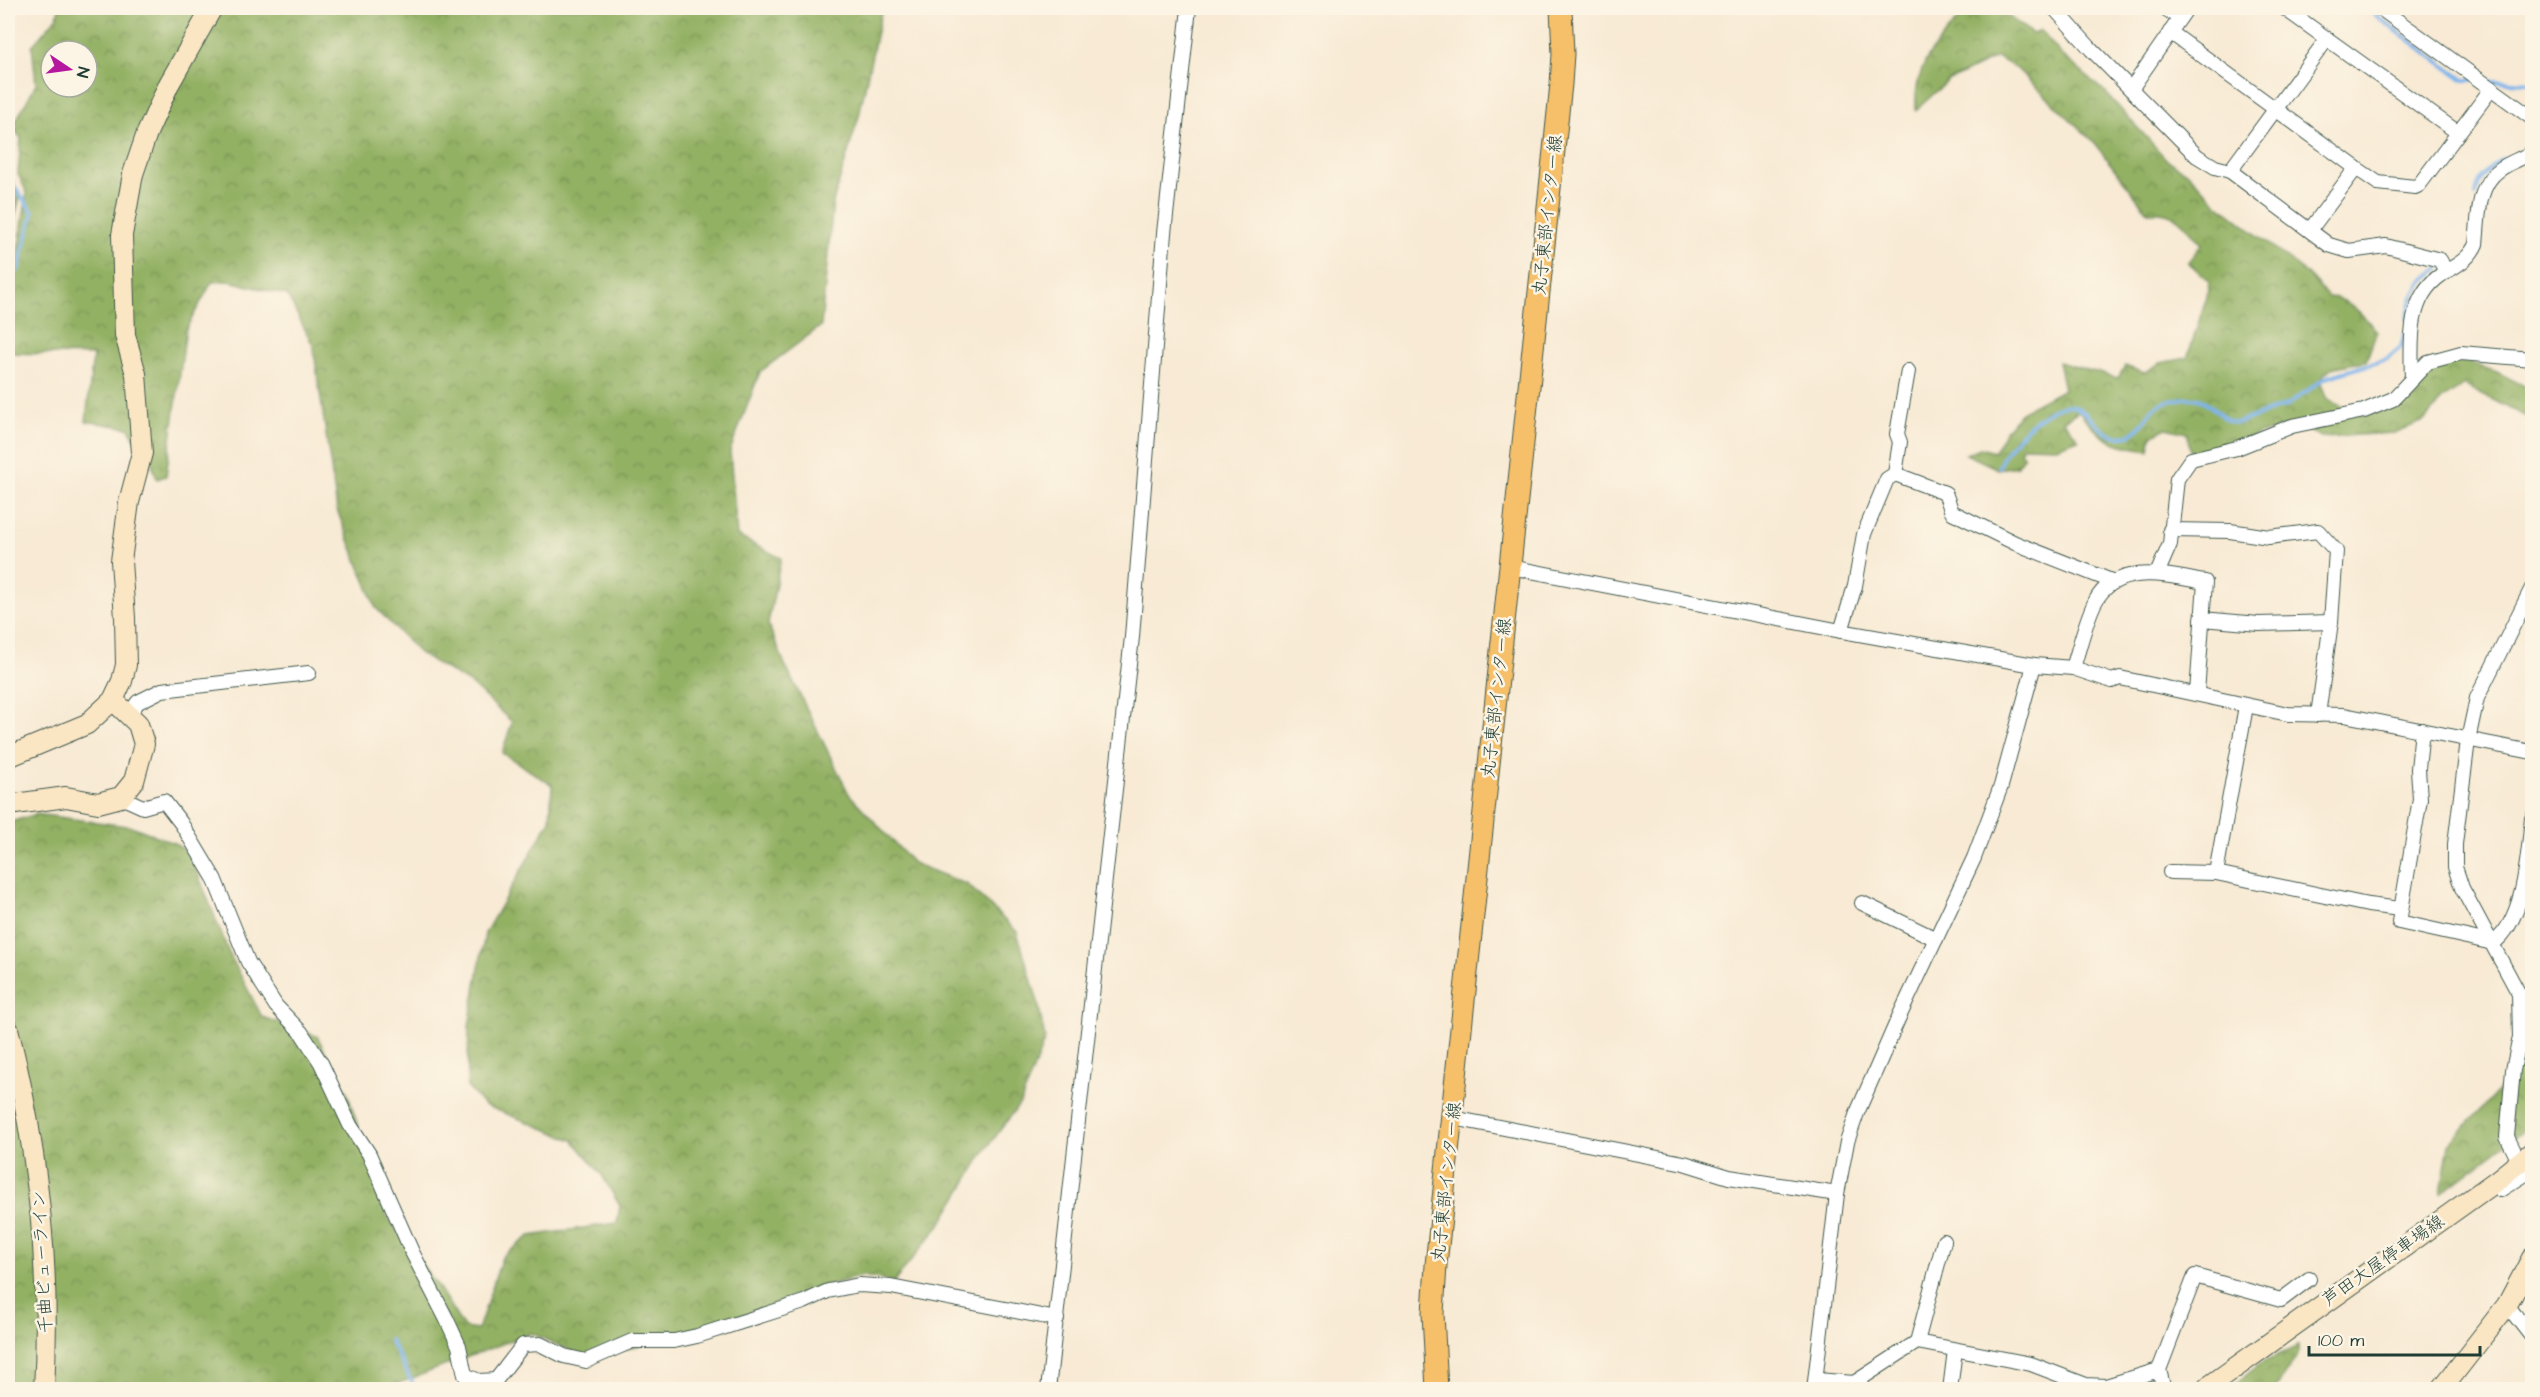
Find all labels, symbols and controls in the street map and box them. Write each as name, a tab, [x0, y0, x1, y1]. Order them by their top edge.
north arrow	[39, 39, 99, 99]
text: N	[71, 65, 94, 80]
street label: 丸子東部インター線	[1527, 134, 1568, 297]
street label: 丸子東部インター線	[1476, 617, 1517, 780]
street label: 丸子東部インター線	[1426, 1101, 1467, 1264]
street label: 千曲ビューライン	[26, 1190, 59, 1334]
street label: 芦田大屋停車場線	[2317, 1209, 2449, 1312]
scale bar	[2309, 1319, 2480, 1357]
text: 100 m	[2318, 1328, 2364, 1353]

